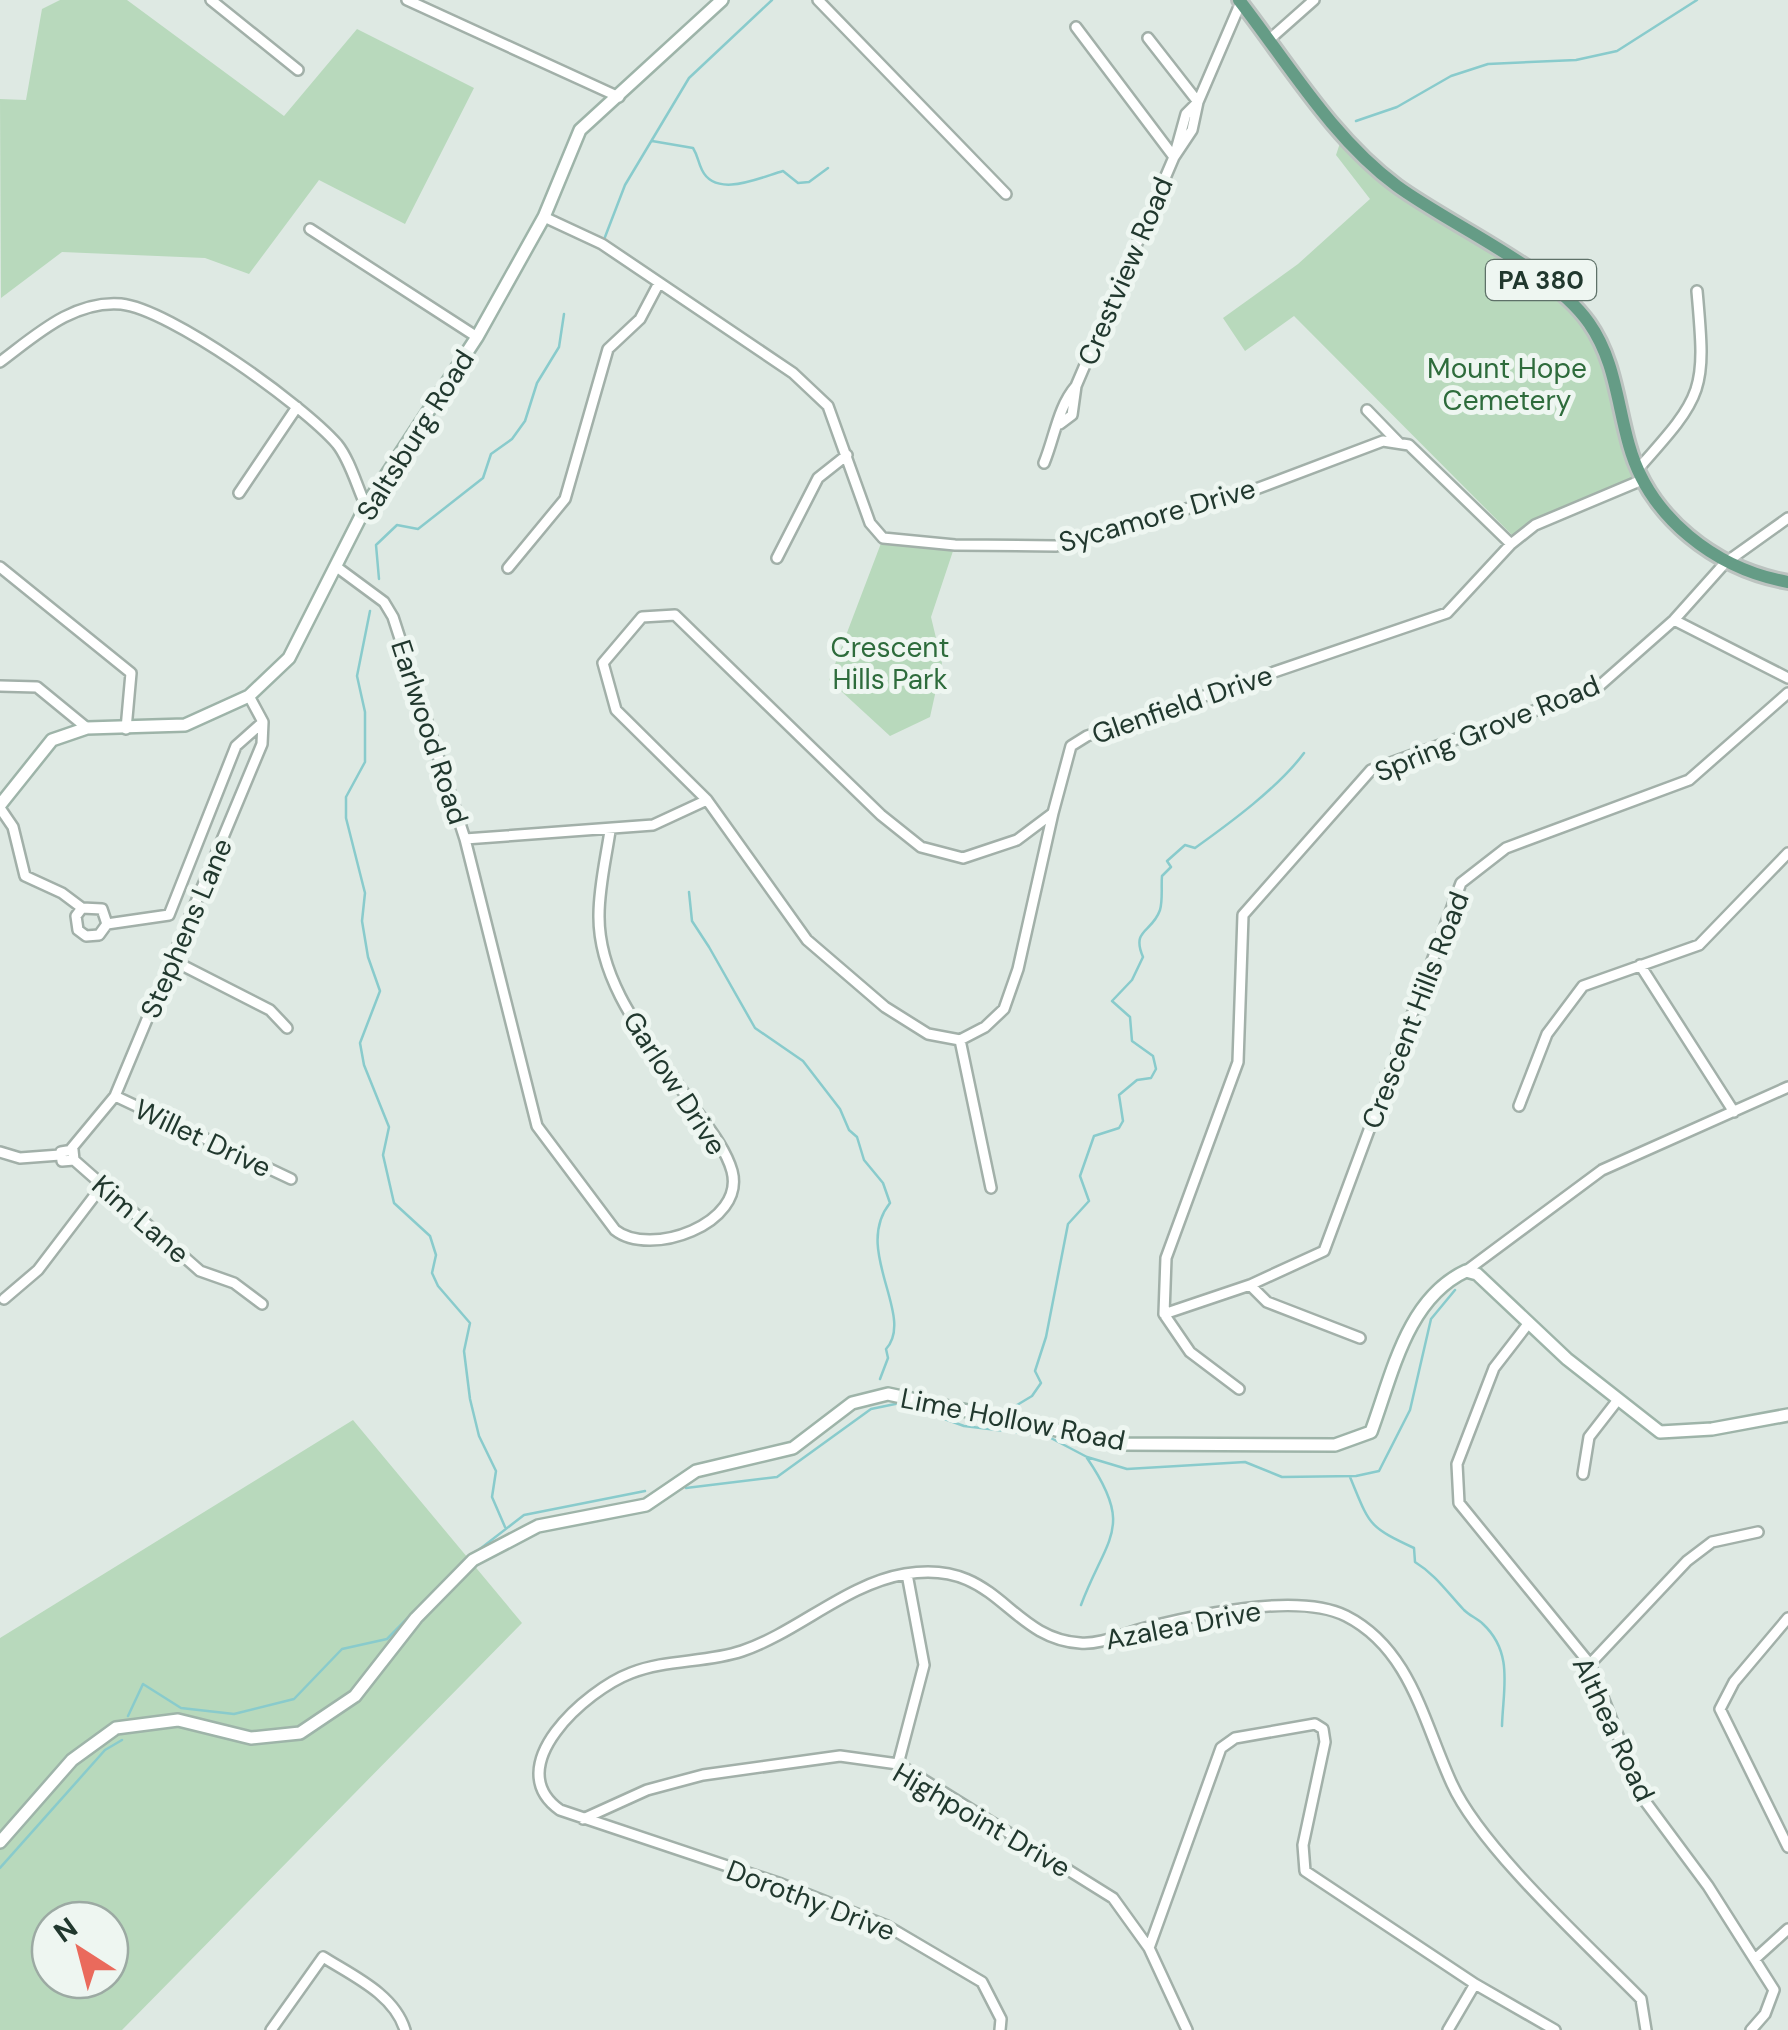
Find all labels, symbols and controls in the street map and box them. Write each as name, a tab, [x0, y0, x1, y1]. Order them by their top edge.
street label: Crestview Road	[1069, 171, 1182, 371]
road number: PA 380	[1486, 260, 1596, 300]
street label: Saltsburg Road	[348, 343, 483, 528]
park label: Mount Hope Cemetery	[1427, 350, 1587, 419]
street label: Sycamore Drive	[1055, 470, 1260, 561]
park label: Crescent Hills Park	[831, 629, 949, 698]
street label: Earlwood Road	[382, 635, 477, 829]
street label: Glenfield Drive	[1087, 656, 1277, 753]
street label: Spring Grove Road	[1369, 666, 1605, 790]
street label: Stephens Lane	[132, 833, 241, 1024]
street label: Crescent Hills Road	[1353, 886, 1478, 1134]
street label: Garlow Drive	[614, 1004, 735, 1162]
street label: Willet Drive	[129, 1091, 277, 1186]
street label: Kim Lane	[84, 1167, 197, 1272]
street label: Lime Hollow Road	[897, 1380, 1128, 1459]
street label: Azalea Drive	[1102, 1592, 1264, 1659]
street label: Althea Road	[1564, 1651, 1663, 1808]
street label: Highpoint Drive	[886, 1755, 1077, 1886]
street label: Dorothy Drive	[721, 1851, 900, 1950]
north arrow	[30, 1900, 130, 2000]
text: N	[46, 1909, 85, 1951]

